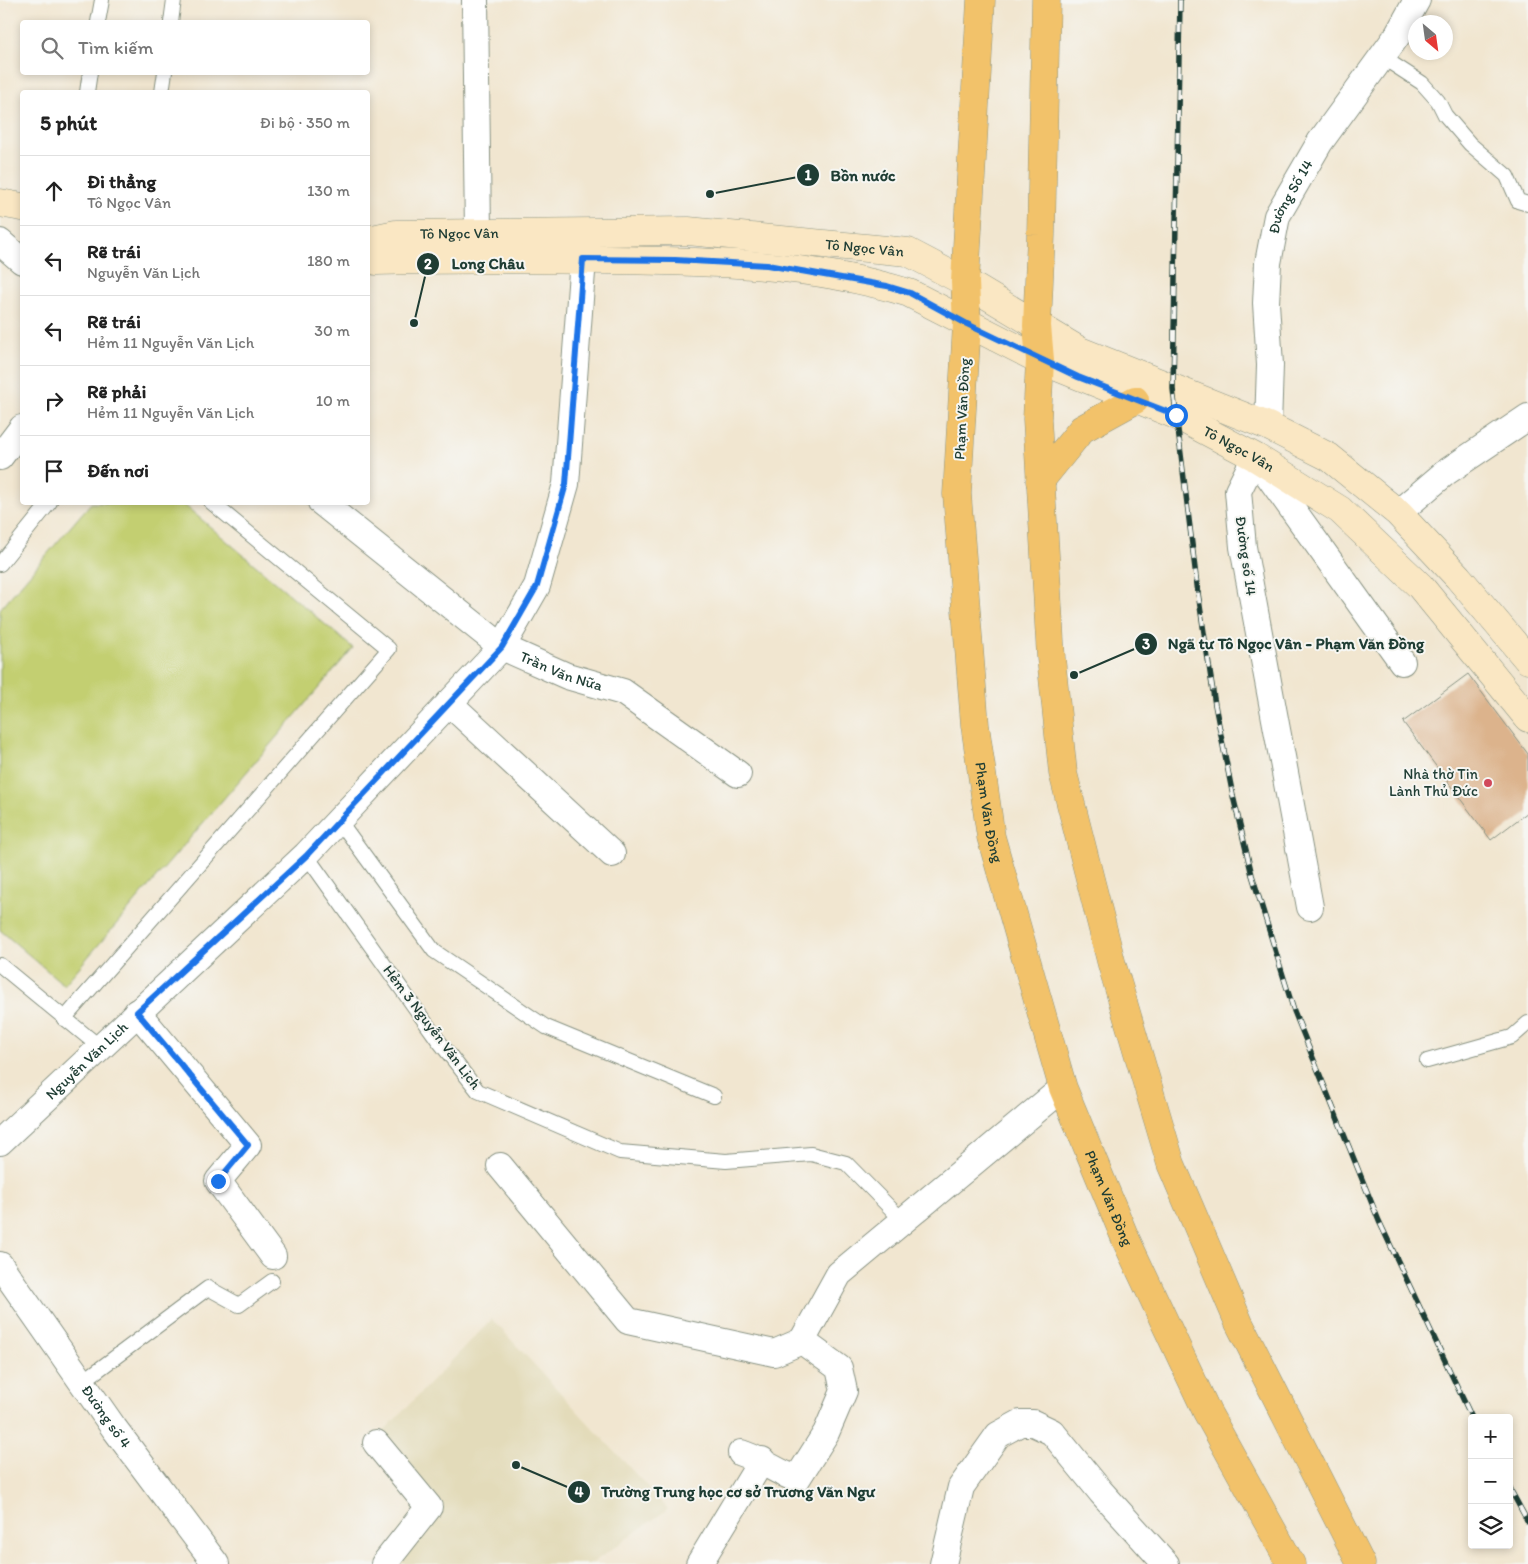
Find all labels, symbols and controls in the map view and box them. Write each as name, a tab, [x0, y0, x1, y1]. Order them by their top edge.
north arrow	[1408, 15, 1453, 60]
search box	[20, 20, 370, 75]
icon: search	[38, 34, 66, 62]
text: Tìm kiếm	[78, 36, 153, 59]
text: 5 phút	[40, 110, 97, 135]
text: Đi bộ · 350 m	[260, 113, 350, 132]
street label: Đường Số 14	[1265, 156, 1317, 235]
callout: Bồn nước	[796, 159, 906, 190]
text: 1	[805, 166, 812, 184]
text: Bồn nước	[831, 166, 896, 185]
text: Đi thẳng	[87, 170, 156, 193]
icon: ahead	[40, 177, 68, 205]
text: 130 m	[307, 181, 350, 200]
text: Tô Ngọc Vân	[87, 193, 171, 212]
street label: Tô Ngọc Vân	[420, 224, 499, 243]
street label: Tô Ngọc Vân	[824, 235, 905, 261]
text: Rẽ trái	[87, 240, 141, 263]
icon: left	[40, 247, 68, 275]
callout: Long Châu	[416, 248, 534, 279]
text: 180 m	[307, 251, 350, 270]
text: Long Châu	[451, 254, 525, 274]
text: 2	[424, 255, 432, 273]
text: Nguyễn Văn Lịch	[87, 263, 200, 282]
text: Rẽ trái	[87, 310, 141, 333]
icon: left	[40, 317, 68, 345]
text: 30 m	[314, 321, 350, 340]
text: Hẻm 11 Nguyễn Văn Lịch	[87, 333, 254, 352]
street label: Phạm Văn Đồng	[950, 357, 974, 460]
text: Rẽ phải	[87, 380, 146, 403]
icon: right	[40, 387, 68, 415]
text: 10 m	[316, 391, 350, 410]
text: Hẻm 11 Nguyễn Văn Lịch	[87, 403, 254, 422]
route start	[1165, 404, 1188, 427]
street label: Tô Ngọc Vân	[1200, 422, 1278, 476]
icon: arrive	[40, 457, 68, 485]
text: Đến nơi	[87, 459, 149, 482]
street label: Đường số 14	[1232, 515, 1260, 597]
callout: Ngã tư Tô Ngọc Vân - Phạm Văn Đồng	[1133, 628, 1434, 659]
text: Ngã tư Tô Ngọc Vân - Phạm Văn Đồng	[1168, 634, 1425, 654]
text: 3	[1142, 635, 1150, 653]
street label: Trần Văn Nữa	[517, 647, 605, 695]
street label: Phạm Văn Đồng	[971, 761, 1007, 865]
place label: Nhà thờ Tin Lành Thủ Đức	[1389, 765, 1479, 800]
marker: Nhà thờ Tin Lành Thủ Đức	[1482, 777, 1494, 789]
street label: Hẻm 3 Nguyễn Văn Lịch	[379, 961, 485, 1093]
street label: Nguyễn Văn Lịch	[42, 1018, 132, 1103]
street label: Phạm Văn Đồng	[1081, 1148, 1137, 1249]
route end	[207, 1170, 230, 1193]
street label: Đường số 4	[78, 1381, 135, 1452]
map controls	[1468, 1414, 1513, 1549]
button: +	[1468, 1414, 1513, 1459]
button: −	[1468, 1459, 1513, 1504]
callout: Trường Trung học cơ sở Trương Văn Ngư	[566, 1476, 884, 1507]
text: Trường Trung học cơ sở Trương Văn Ngư	[600, 1482, 876, 1502]
text: 4	[574, 1483, 584, 1501]
button: layers	[1468, 1504, 1513, 1549]

